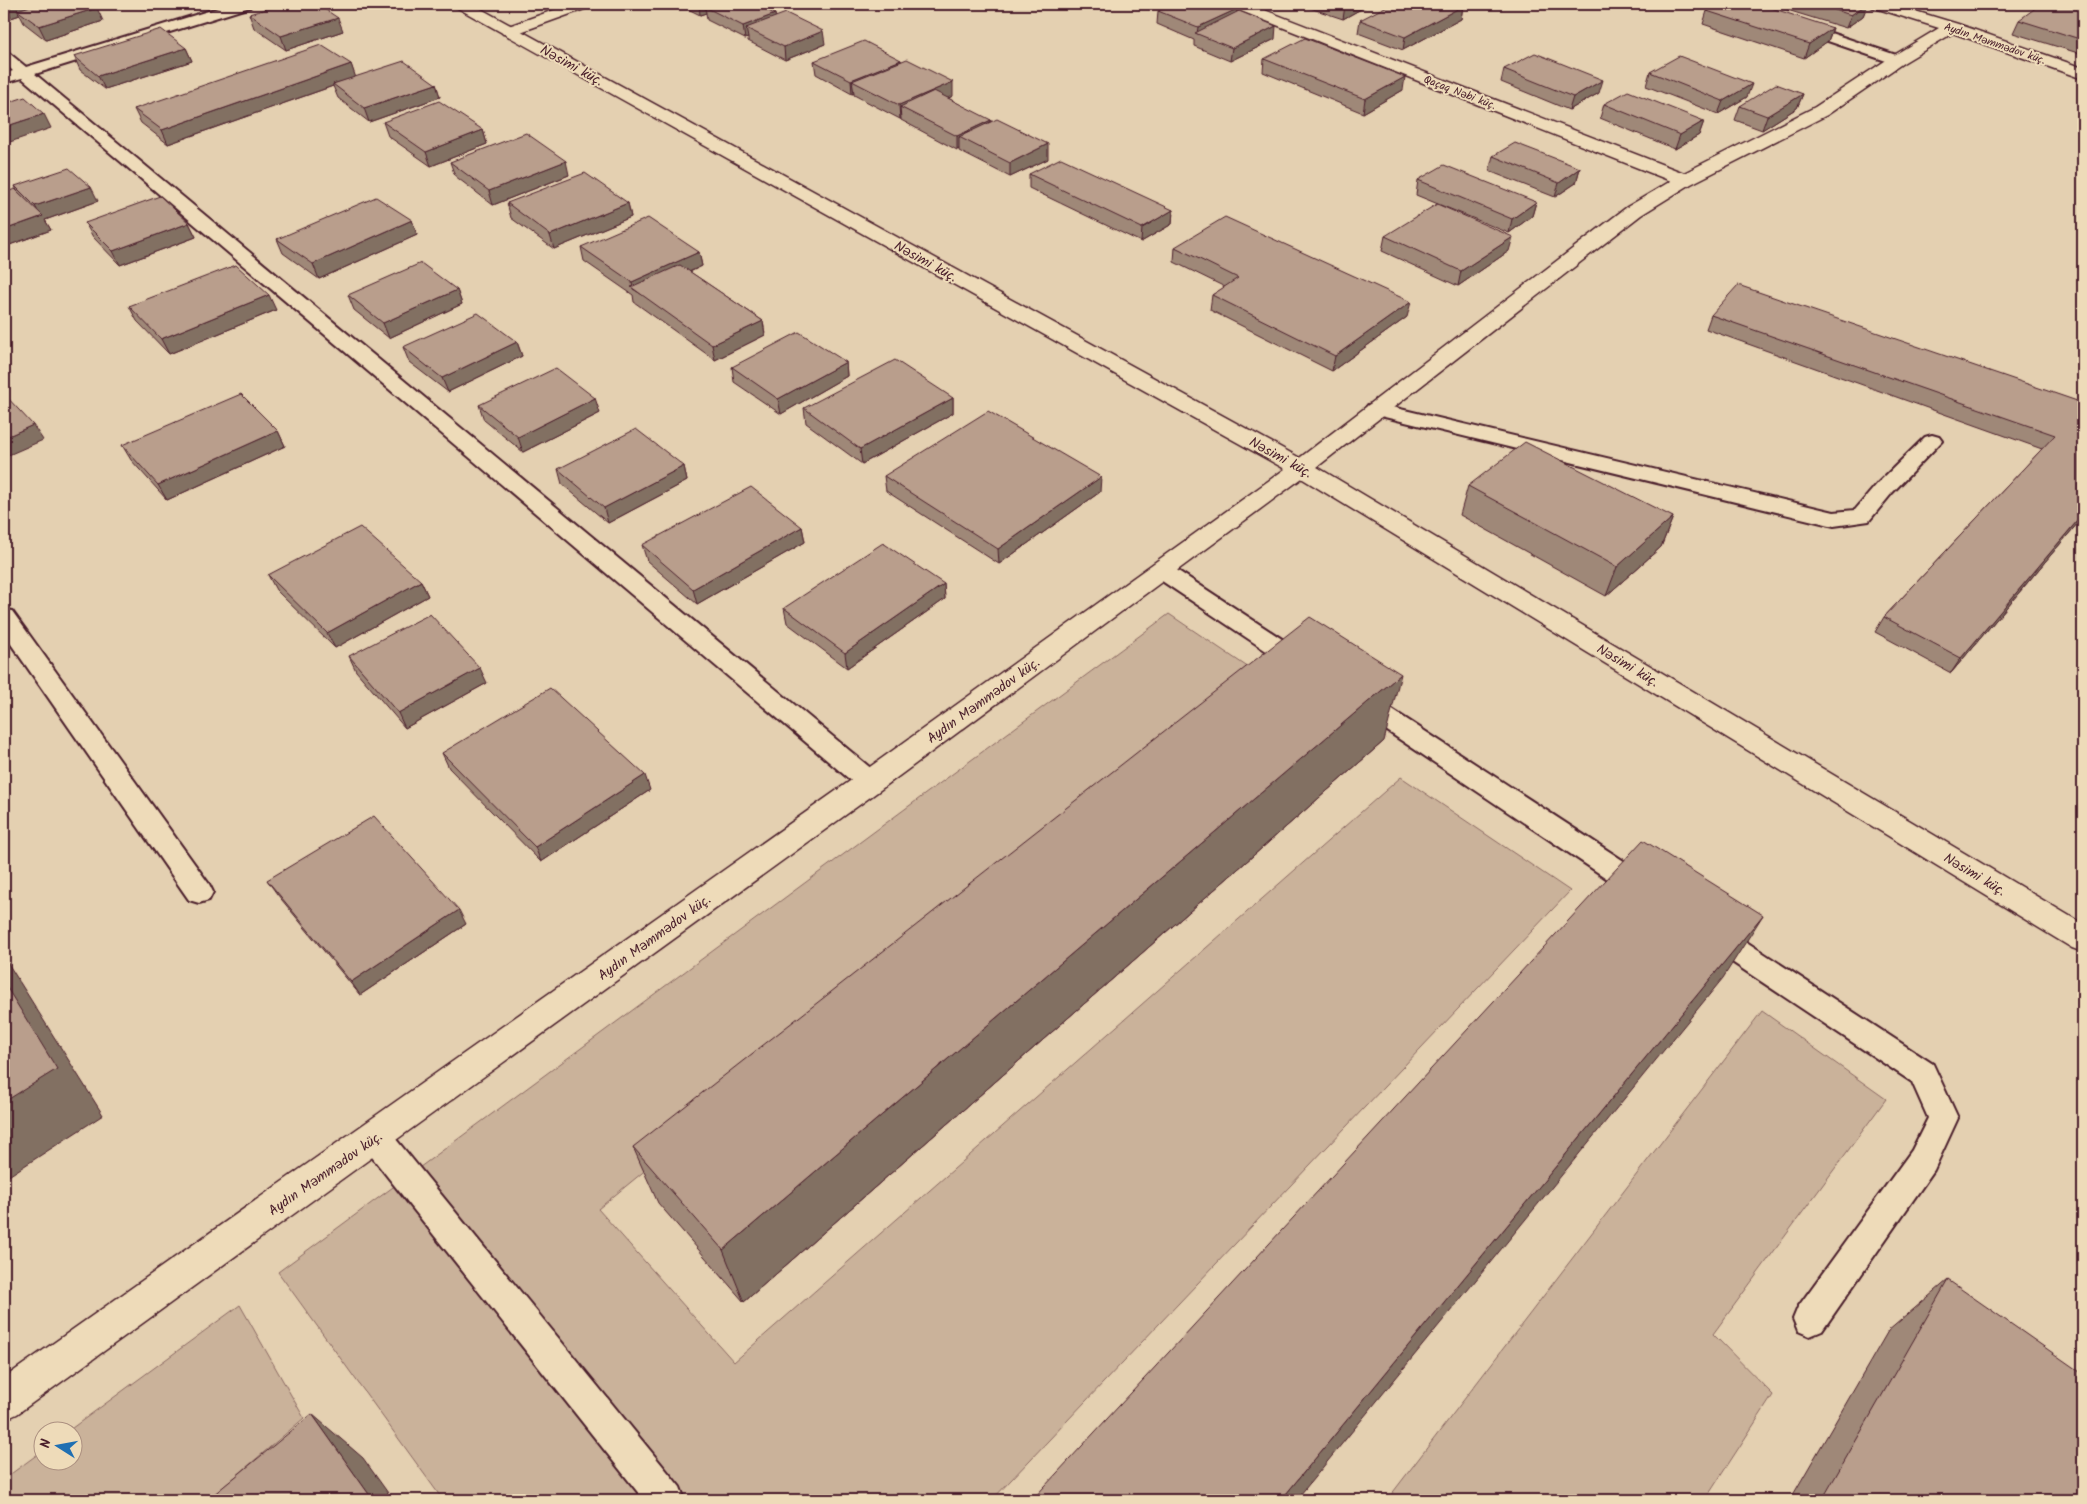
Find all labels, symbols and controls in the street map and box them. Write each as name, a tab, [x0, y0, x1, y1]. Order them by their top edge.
street label: Aydın Məmmədov küç.	[1941, 18, 2048, 70]
street label: Nəsimi küç.	[536, 39, 607, 92]
street label: Qaçaq Nəbi küç.	[1421, 71, 1498, 115]
street label: Nəsimi küç.	[890, 235, 961, 288]
street label: Nəsimi küç.	[1245, 431, 1316, 484]
street label: Nəsimi küç.	[1592, 639, 1663, 693]
street label: Aydın Məmmədov küç.	[922, 652, 1045, 749]
street label: Nəsimi küç.	[1939, 848, 2010, 902]
street label: Aydın Məmmədov küç.	[593, 889, 716, 986]
street label: Aydın Məmmədov küç.	[264, 1126, 387, 1222]
north arrow	[32, 1422, 82, 1472]
text: N	[35, 1437, 58, 1450]

